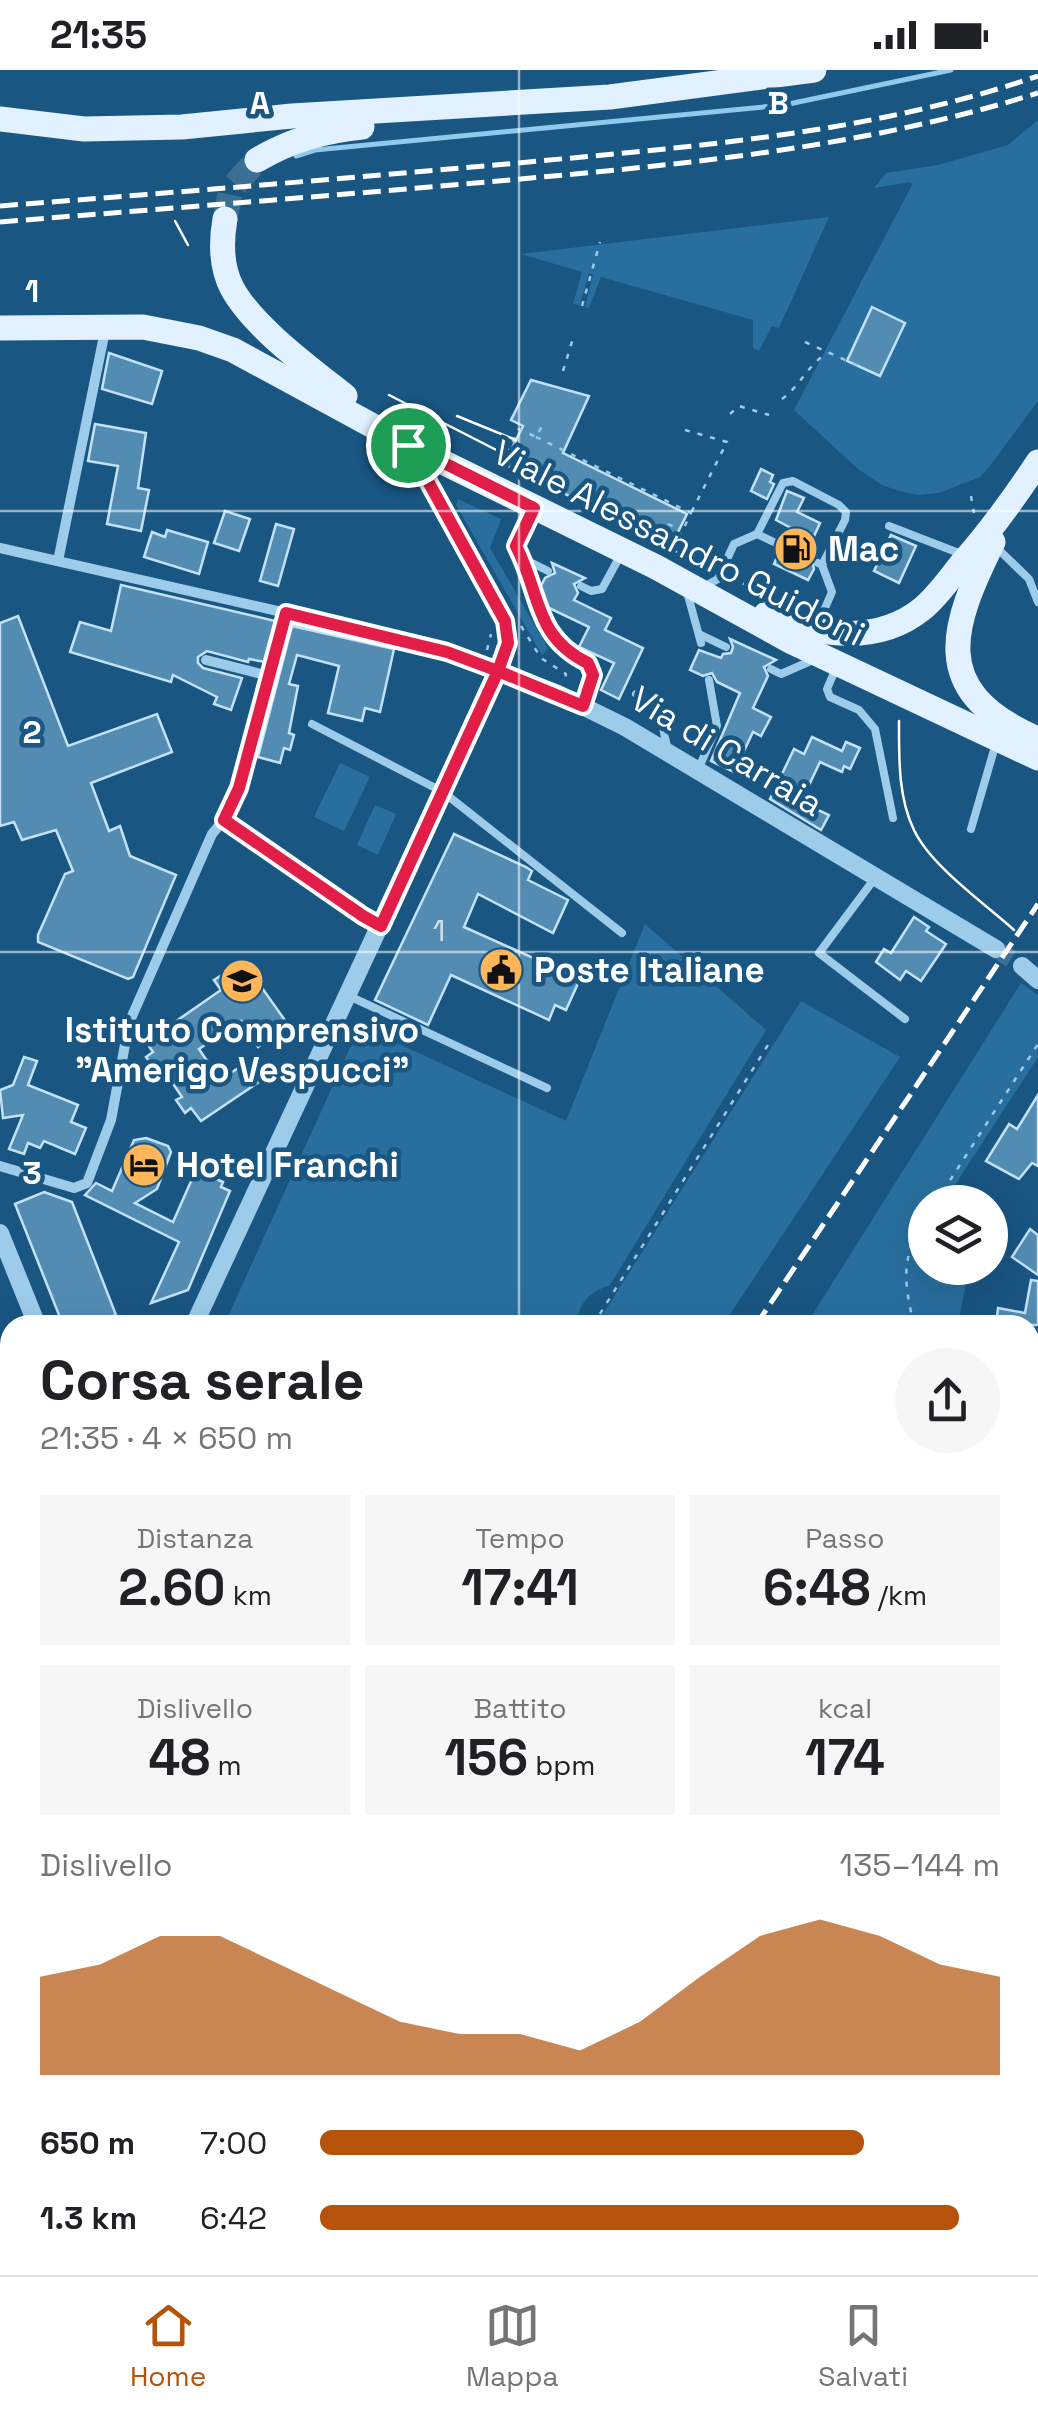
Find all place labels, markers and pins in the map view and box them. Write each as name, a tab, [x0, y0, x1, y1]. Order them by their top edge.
pin	[366, 403, 451, 488]
fuel station icon: Mac	[773, 526, 819, 572]
place label: Mac	[828, 527, 899, 571]
public building icon: Poste Italiane	[478, 947, 524, 993]
place label: Poste Italiane	[534, 948, 765, 992]
school or university icon: Istituto Comprensivo "Amerigo Vespucci"	[219, 958, 265, 1004]
place label: Istituto Comprensivo "Amerigo Vespucci"	[65, 1008, 419, 1092]
hotel icon: Hotel Franchi	[121, 1142, 167, 1188]
place label: Hotel Franchi	[176, 1143, 399, 1187]

